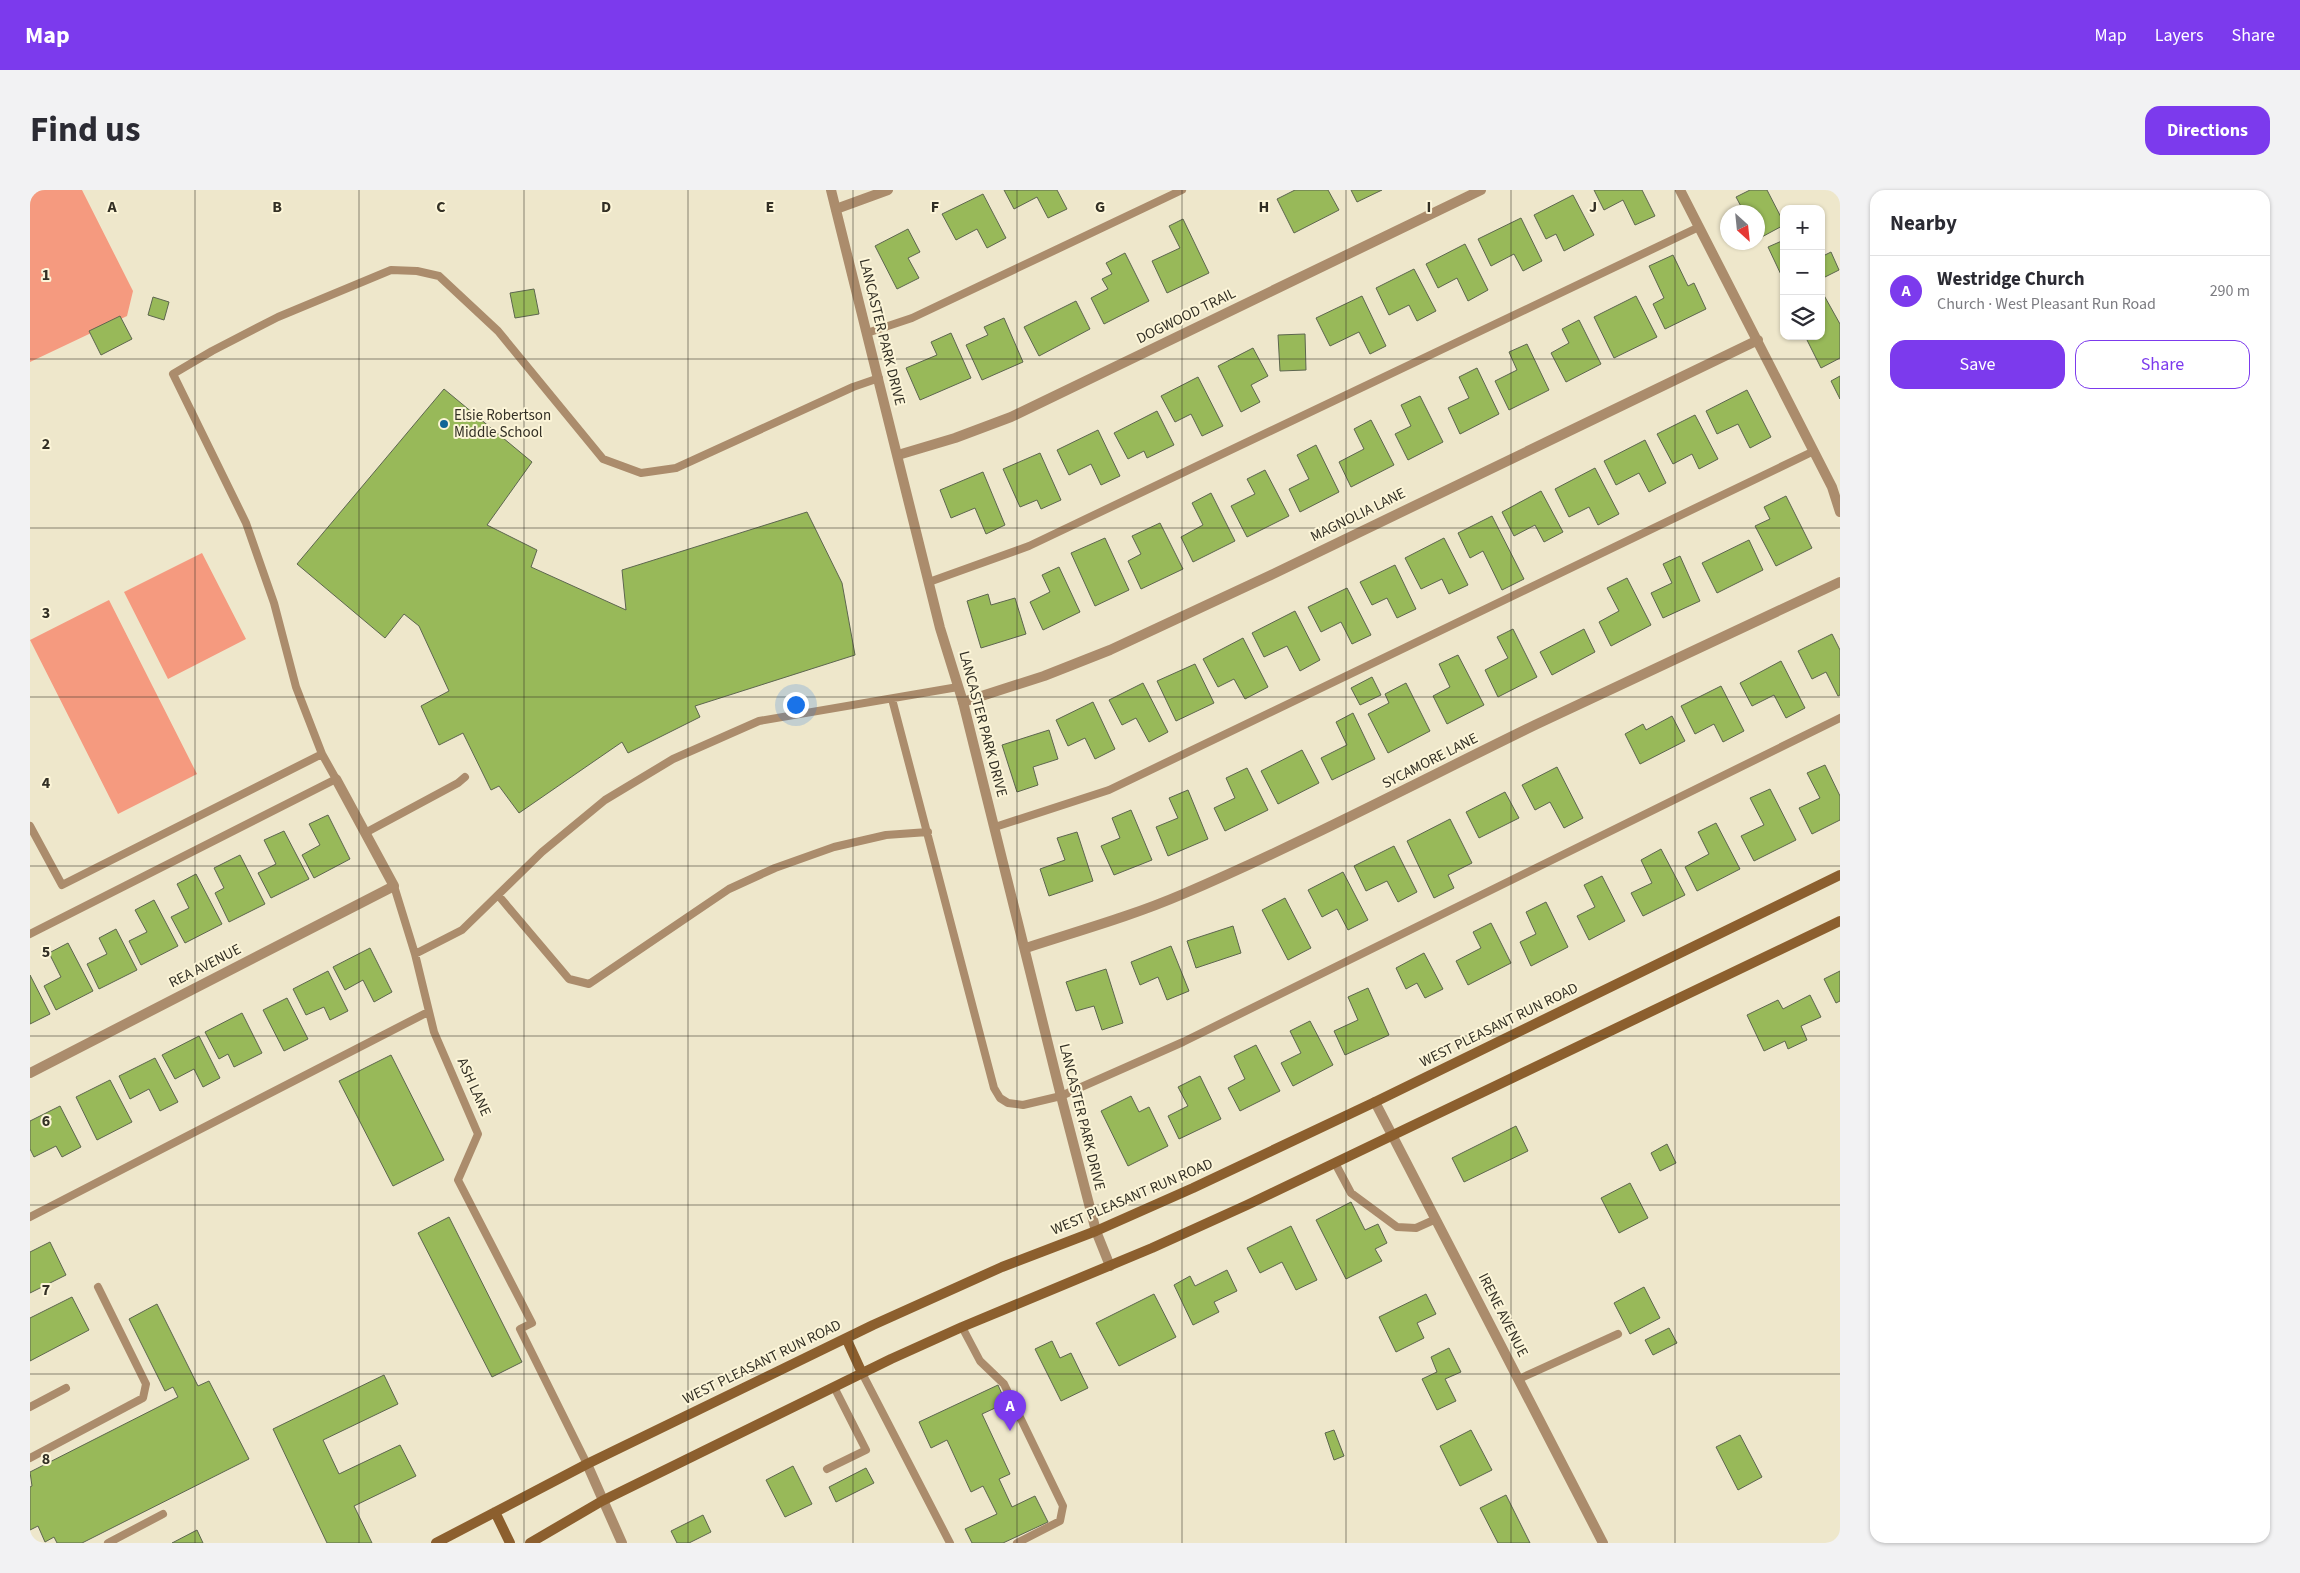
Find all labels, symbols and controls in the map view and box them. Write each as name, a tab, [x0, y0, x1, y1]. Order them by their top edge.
text: Map	[25, 18, 70, 53]
text: Map	[2095, 23, 2127, 48]
text: Layers	[2155, 23, 2204, 48]
text: Share	[2232, 23, 2275, 48]
text: Find us	[30, 105, 140, 155]
button: Directions	[2145, 106, 2270, 155]
text: A	[106, 196, 117, 218]
text: B	[272, 196, 282, 218]
text: C	[436, 196, 446, 218]
text: D	[601, 196, 611, 218]
text: E	[766, 196, 774, 218]
text: F	[931, 196, 939, 218]
text: G	[1095, 196, 1105, 218]
text: H	[1259, 196, 1269, 218]
text: I	[1427, 196, 1431, 218]
text: J	[1589, 196, 1597, 218]
north arrow	[1720, 205, 1765, 250]
map controls	[1780, 205, 1825, 340]
button: +	[1780, 205, 1825, 250]
text: Nearby	[1890, 208, 1957, 238]
button: −	[1780, 250, 1825, 295]
street label: LANCASTER PARK DRIVE	[854, 256, 910, 408]
text: 1	[42, 264, 50, 286]
text: Westridge Church	[1937, 266, 2085, 293]
text: A	[1901, 280, 1911, 302]
text: 290 m	[2210, 280, 2250, 302]
street label: DOGWOOD TRAIL	[1133, 283, 1239, 349]
text: Church · West Pleasant Run Road	[1937, 293, 2156, 315]
button: layers	[1780, 295, 1825, 340]
button: Save	[1890, 340, 2065, 389]
button: Share	[2075, 340, 2250, 389]
place label: Elsie Robertson Middle School	[454, 405, 551, 443]
marker: Elsie Robertson Middle School	[438, 418, 450, 430]
text: 2	[42, 433, 50, 455]
street label: MAGNOLIA LANE	[1307, 483, 1409, 547]
text: 3	[42, 602, 50, 624]
street label: LANCASTER PARK DRIVE	[953, 649, 1013, 800]
your location	[783, 692, 809, 718]
street label: SYCAMORE LANE	[1379, 728, 1482, 794]
text: 4	[42, 772, 51, 794]
street label: REA AVENUE	[165, 939, 245, 993]
text: 5	[42, 941, 50, 963]
street label: WEST PLEASANT RUN ROAD	[1416, 977, 1582, 1073]
street label: LANCASTER PARK DRIVE	[1054, 1041, 1110, 1193]
street label: ASH LANE	[452, 1054, 496, 1120]
text: 6	[42, 1110, 50, 1132]
street label: WEST PLEASANT RUN ROAD	[1048, 1153, 1216, 1241]
street label: IRENE AVENUE	[1473, 1269, 1533, 1361]
text: 7	[42, 1279, 50, 1301]
street label: WEST PLEASANT RUN ROAD	[679, 1314, 845, 1410]
pin: A	[994, 1390, 1026, 1431]
text: 8	[42, 1448, 50, 1470]

